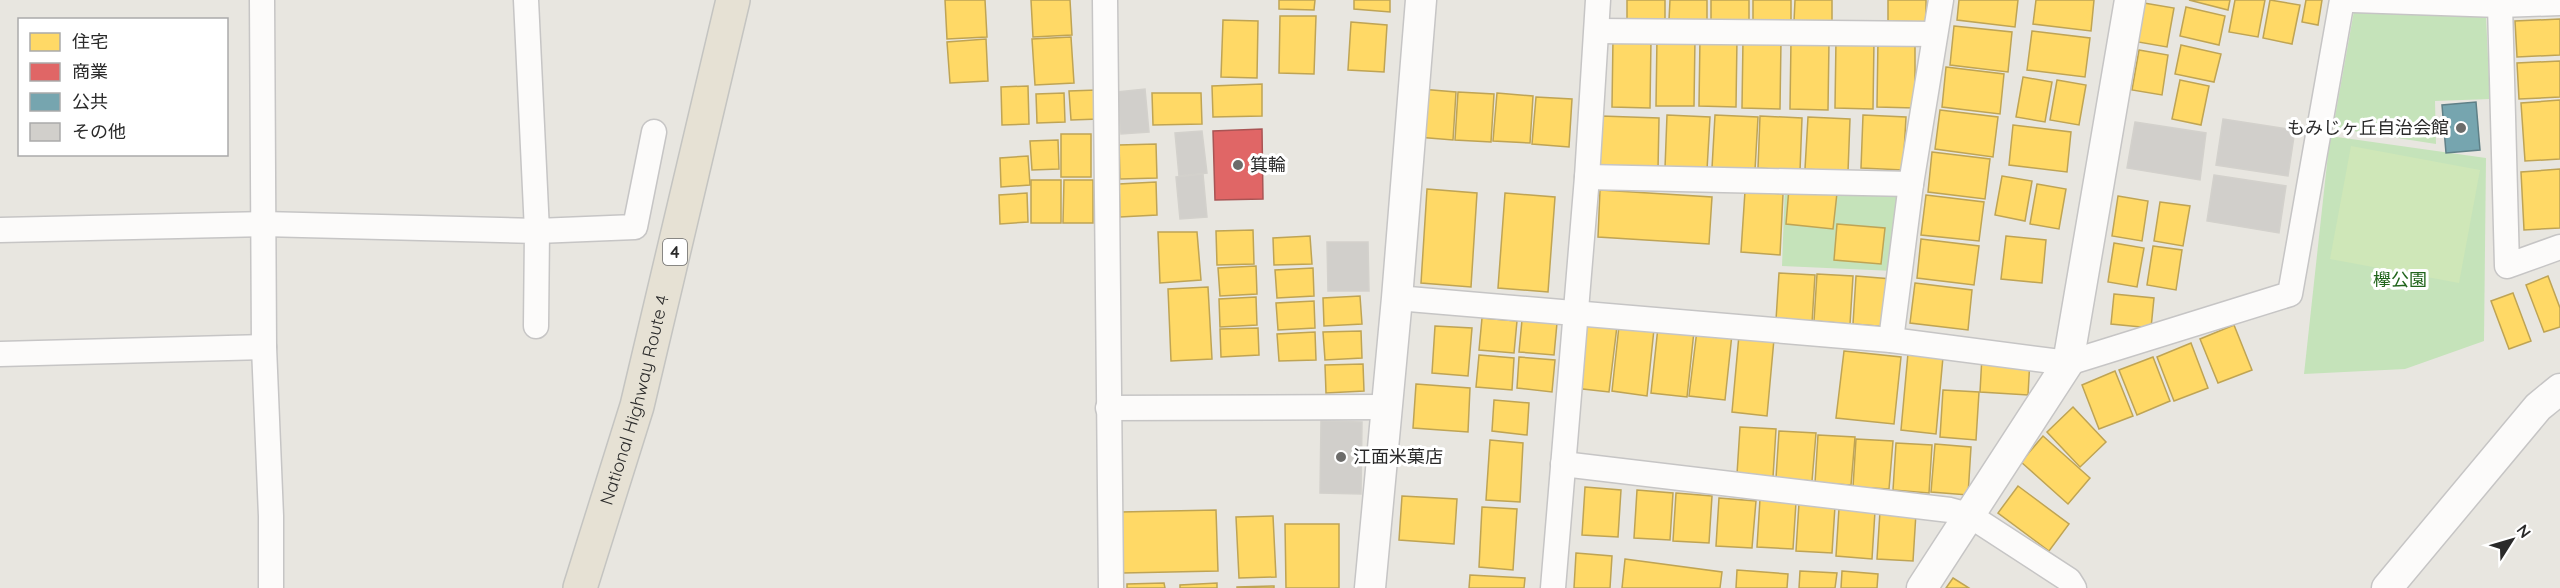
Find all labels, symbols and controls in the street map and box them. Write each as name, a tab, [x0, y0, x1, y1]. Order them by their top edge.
legend	[18, 18, 228, 156]
text: 住宅	[72, 30, 108, 53]
text: 商業	[72, 60, 108, 83]
text: 公共	[72, 90, 108, 113]
place label: もみじヶ丘自治会館	[2287, 116, 2449, 139]
text: その他	[72, 120, 126, 143]
marker: もみじヶ丘自治会館	[2454, 121, 2468, 135]
place label: 箕輪	[1250, 153, 1286, 176]
marker: 箕輪	[1231, 158, 1245, 172]
road number: 4	[663, 239, 687, 265]
park label: 欅公園	[2373, 268, 2427, 291]
street label: National Highway Route 4	[595, 293, 674, 508]
place label: 江面米菓店	[1353, 445, 1443, 468]
marker: 江面米菓店	[1334, 450, 1348, 464]
north arrow	[2482, 510, 2542, 570]
text: N	[2512, 520, 2536, 542]

